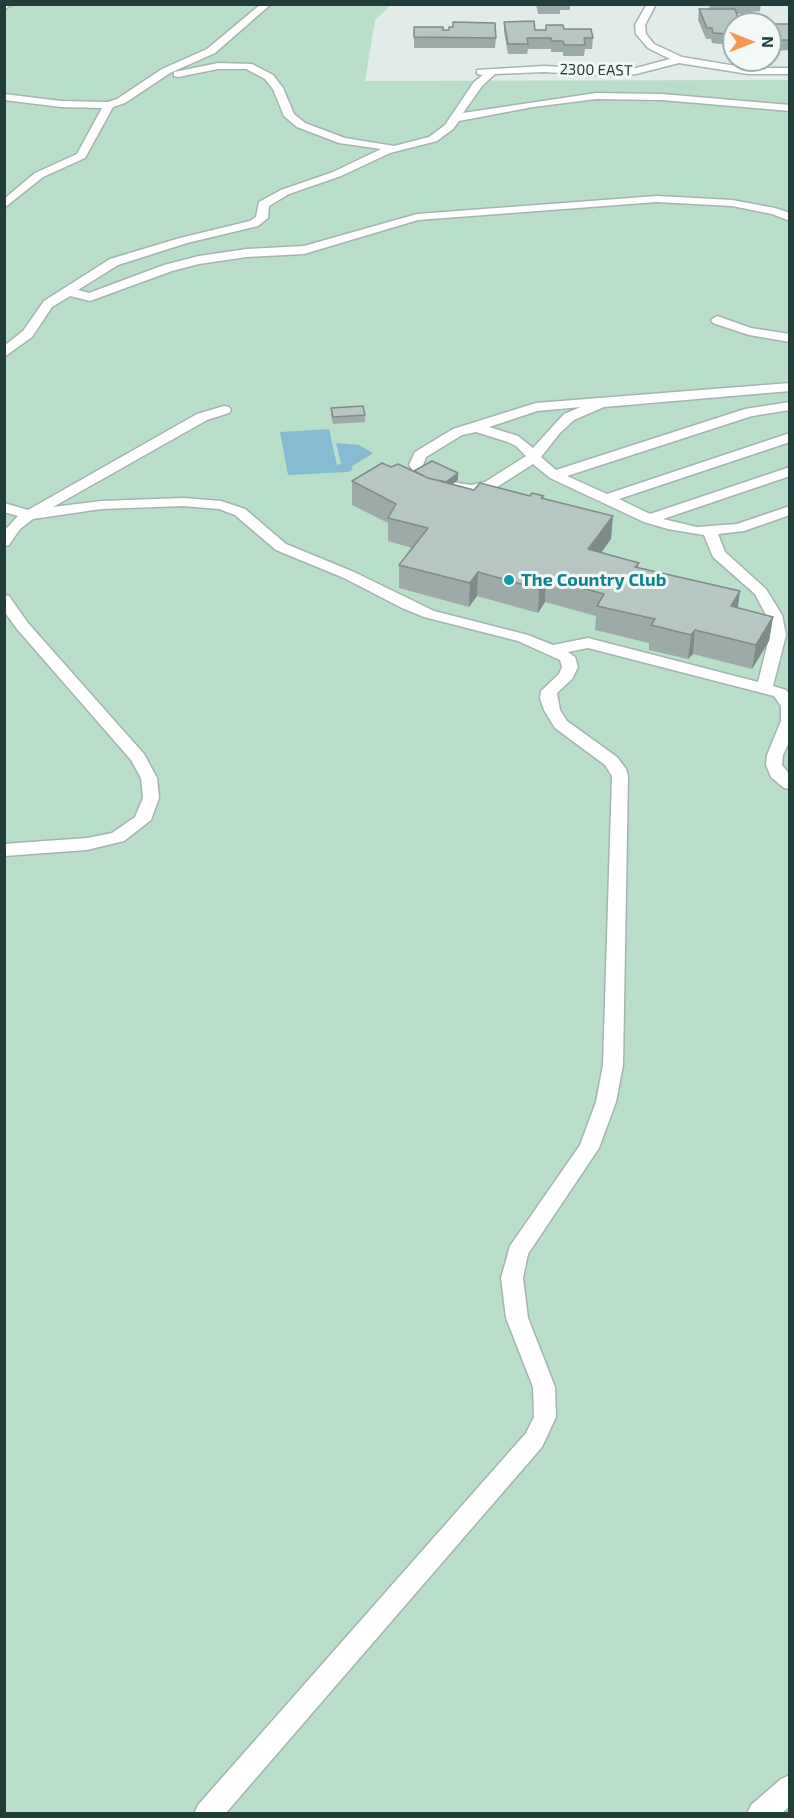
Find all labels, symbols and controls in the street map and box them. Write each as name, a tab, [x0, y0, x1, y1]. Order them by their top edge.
north arrow	[722, 12, 782, 72]
text: N	[759, 36, 778, 48]
street label: 2300 EAST	[559, 60, 633, 80]
place label: The Country Club	[521, 569, 666, 591]
marker: The Country Club	[502, 573, 516, 587]

